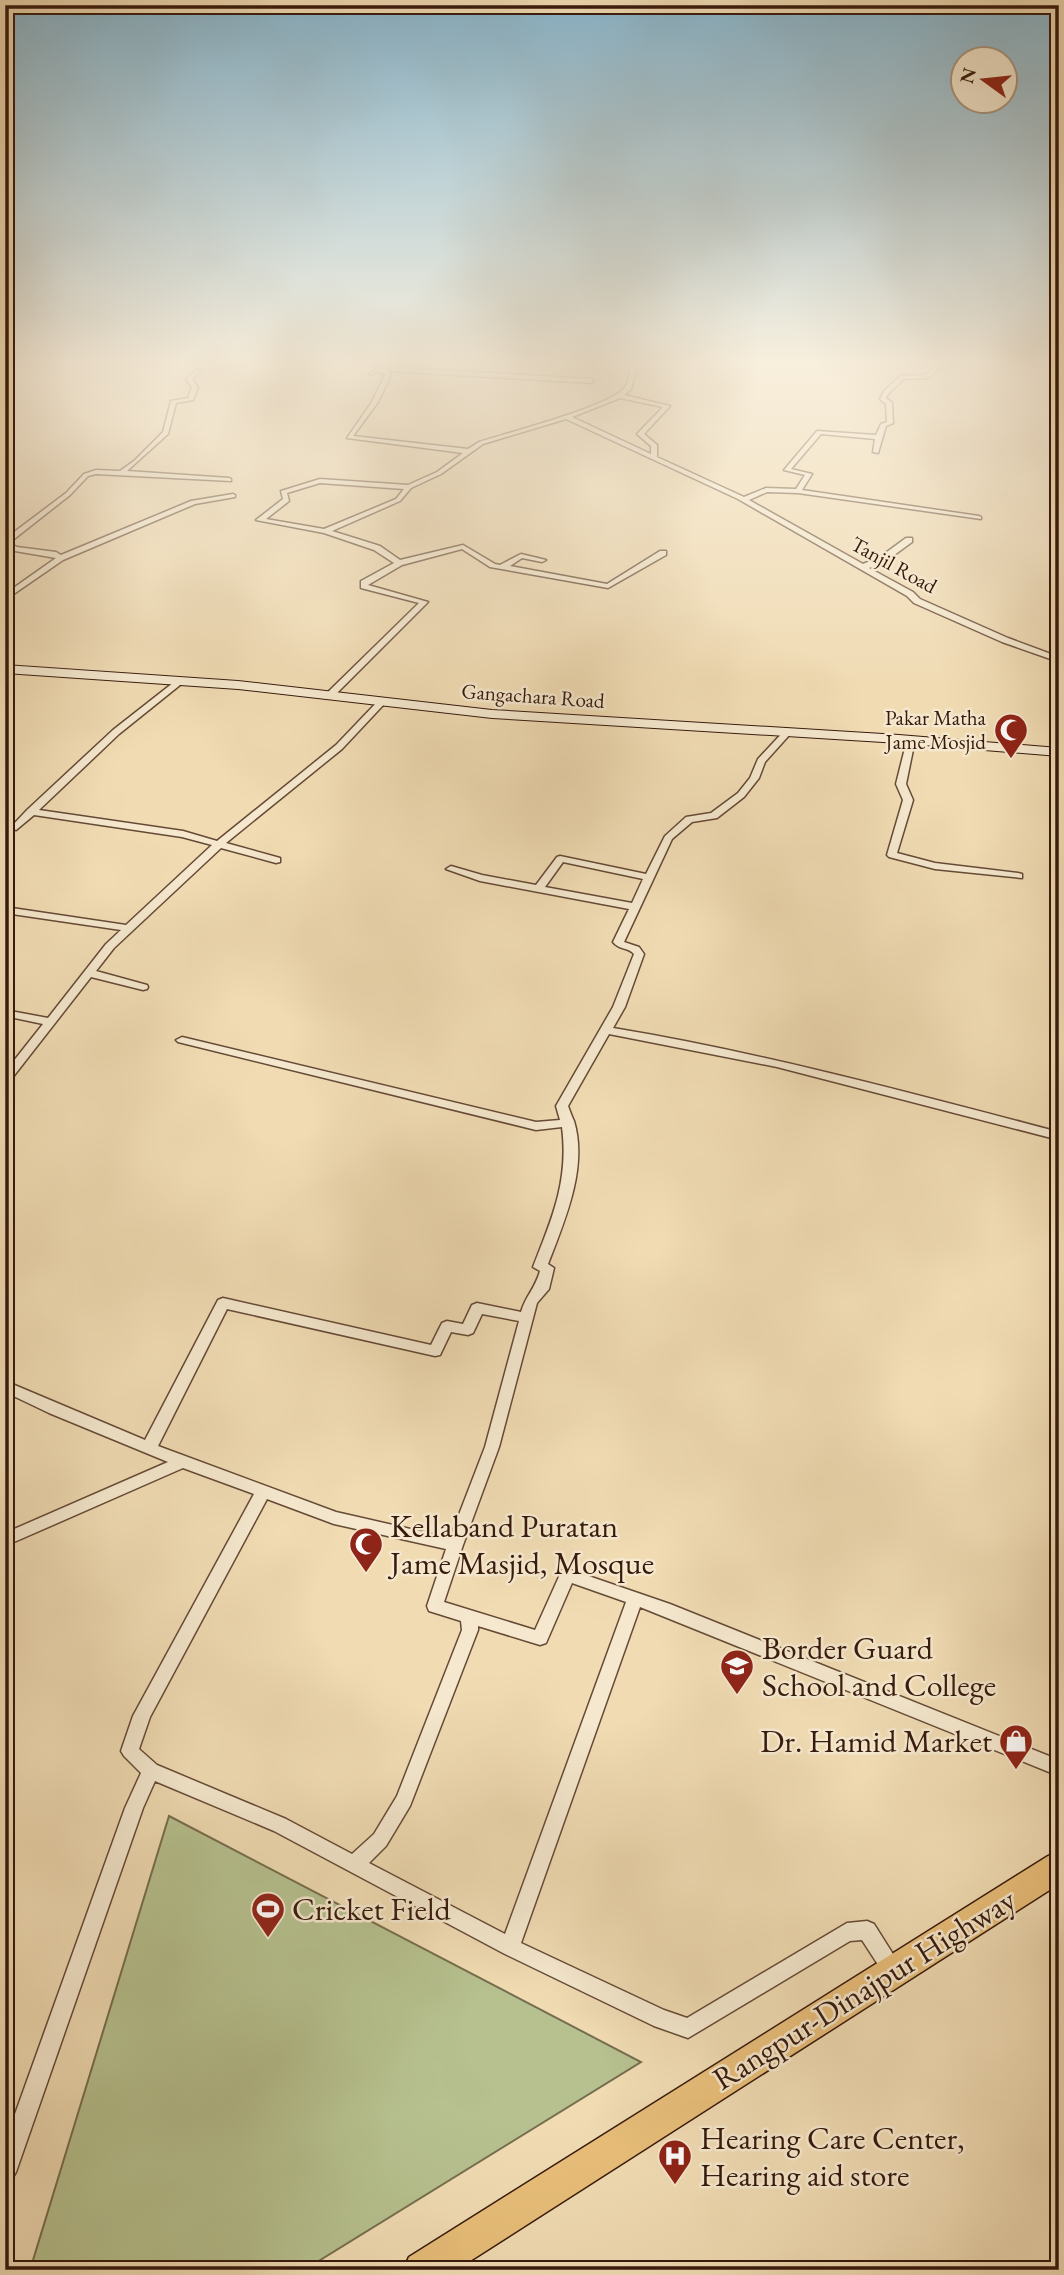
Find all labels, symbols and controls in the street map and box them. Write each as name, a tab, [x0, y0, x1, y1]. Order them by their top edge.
north arrow	[948, 46, 1018, 116]
text: N	[954, 64, 982, 86]
street label: Tanjil Road	[846, 530, 942, 599]
street label: Gangachara Road	[460, 677, 606, 714]
place label: Pakar Matha Jame Mosjid	[884, 704, 987, 755]
mosque icon: Pakar Matha Jame Mosjid	[992, 711, 1030, 760]
place label: Kellaband Puratan Jame Masjid, Mosque	[387, 1505, 654, 1584]
mosque icon: Kellaband Puratan Jame Masjid, Mosque	[347, 1525, 385, 1574]
place label: Border Guard School and College	[762, 1627, 996, 1706]
school or university icon: Border Guard School and College	[718, 1647, 756, 1696]
place label: Dr. Hamid Market	[760, 1720, 992, 1762]
shop icon: Dr. Hamid Market	[997, 1722, 1035, 1771]
street label: Rangpur-Dinajpur Highway	[705, 1878, 1024, 2099]
place label: Cricket Field	[292, 1888, 452, 1930]
sports icon: Cricket Field	[249, 1890, 287, 1939]
place label: Hearing Care Center, Hearing aid store	[700, 2117, 965, 2196]
hospital icon: Hearing Care Center, Hearing aid store	[656, 2137, 694, 2186]

